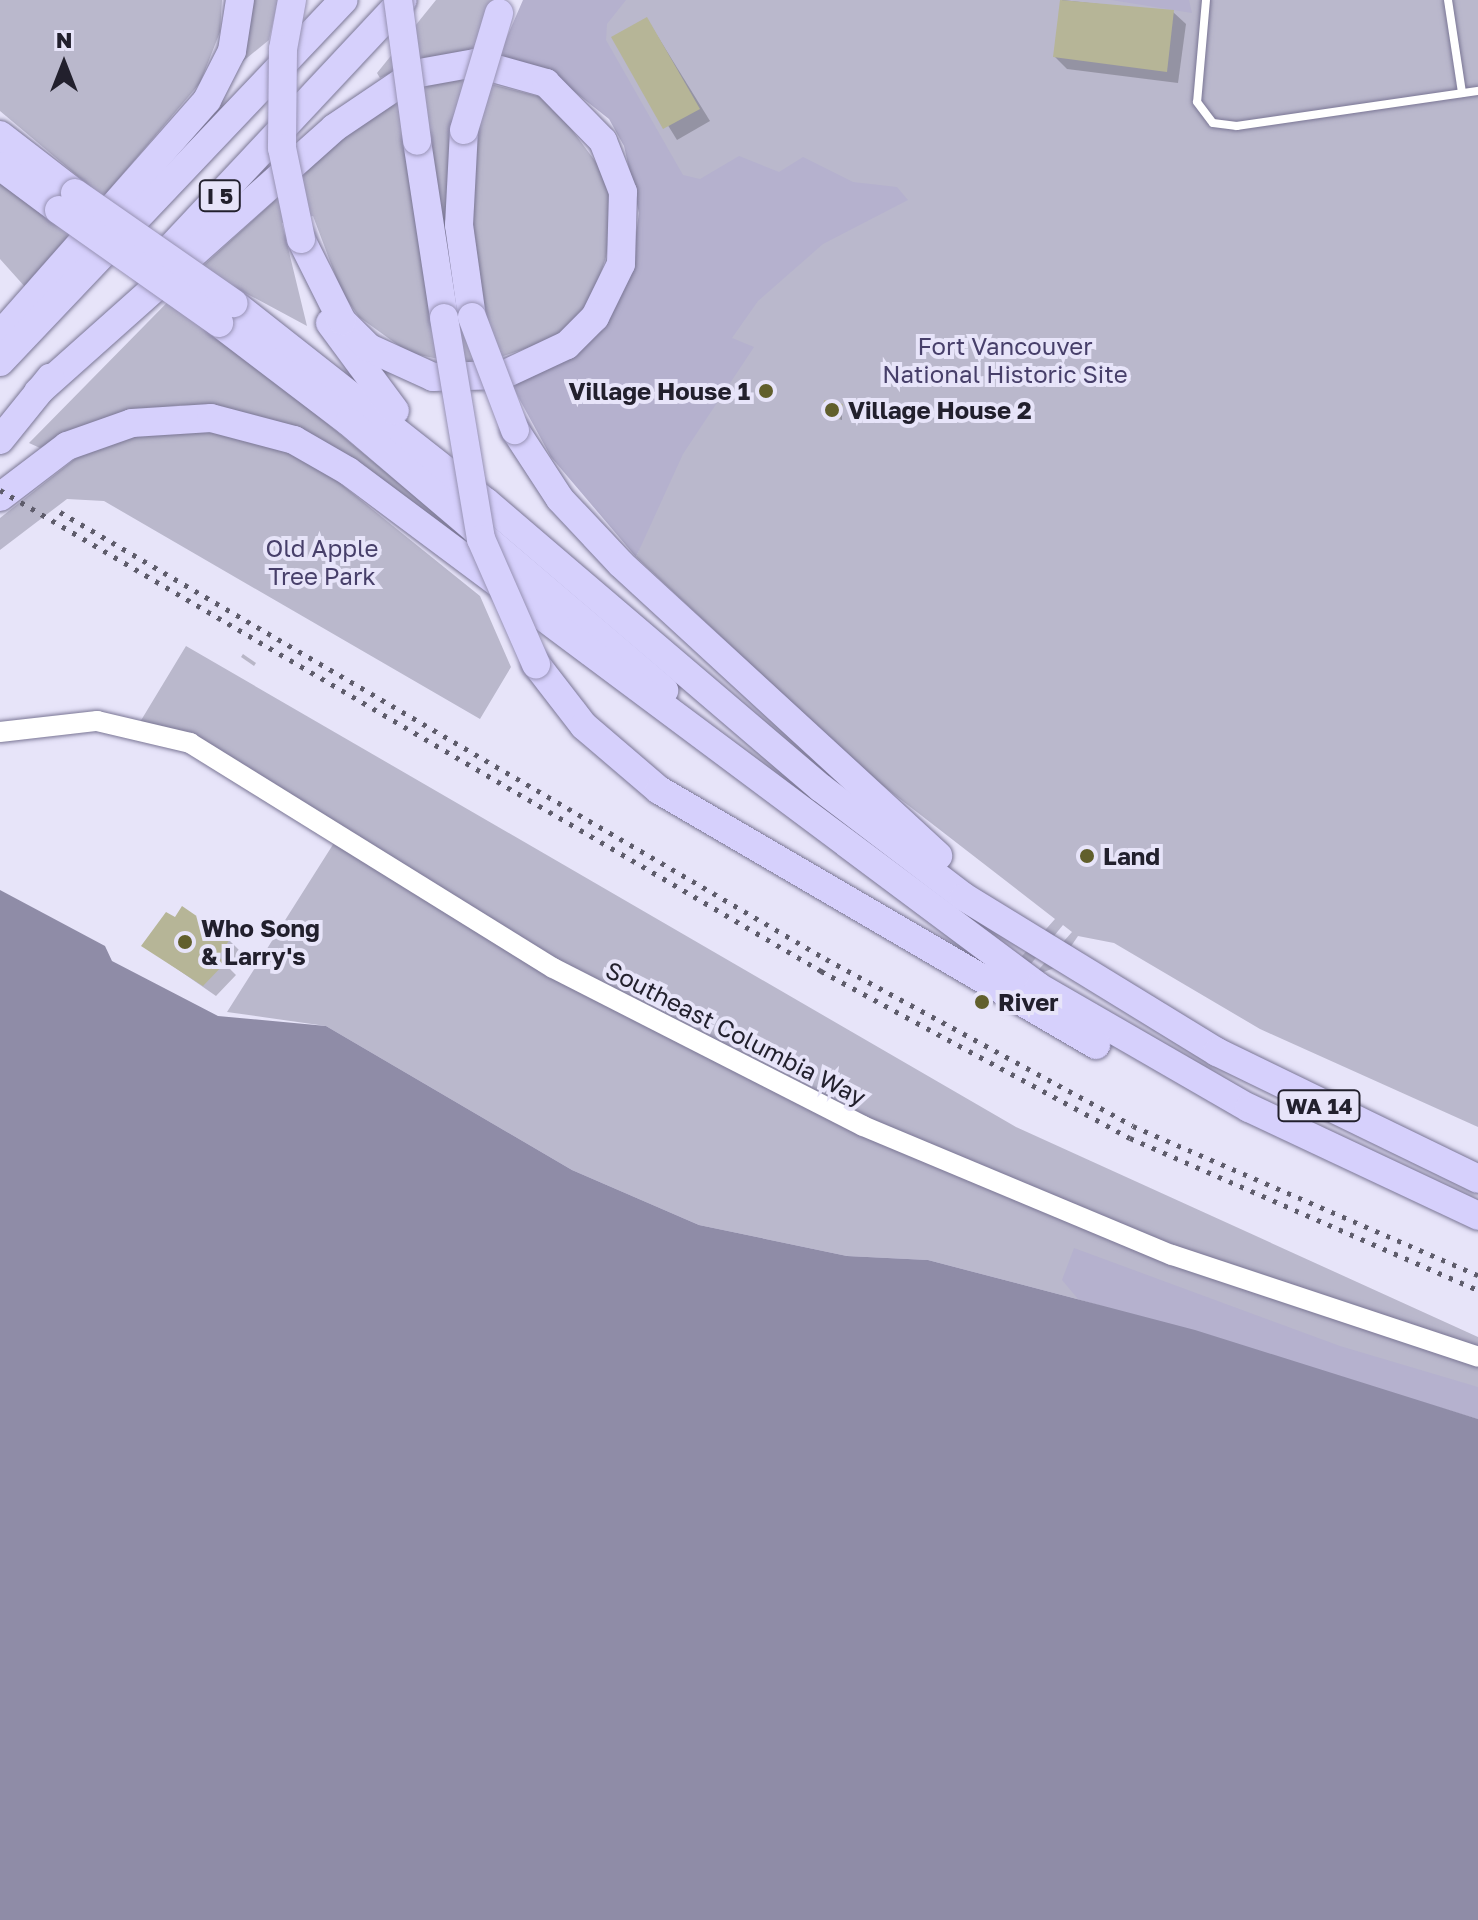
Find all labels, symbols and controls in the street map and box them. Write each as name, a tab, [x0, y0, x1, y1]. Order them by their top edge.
north arrow	[24, 24, 104, 104]
text: N	[56, 26, 72, 53]
road number: I 5	[198, 178, 242, 214]
park label: Fort Vancouver National Historic Site	[882, 332, 1128, 388]
place label: Village House 1	[569, 377, 750, 405]
marker: Village House 1	[757, 382, 775, 400]
place label: Village House 2	[848, 396, 1032, 424]
marker: Village House 2	[823, 401, 841, 419]
park label: Old Apple Tree Park	[266, 534, 378, 590]
place label: Land	[1103, 842, 1160, 870]
marker: Land	[1078, 847, 1096, 865]
place label: Who Song & Larry's	[201, 914, 320, 970]
marker: Who Song & Larry's	[176, 933, 194, 951]
street label: Southeast Columbia Way	[601, 955, 871, 1111]
place label: River	[998, 988, 1059, 1016]
marker: River	[973, 993, 991, 1011]
road number: WA 14	[1277, 1088, 1361, 1124]

